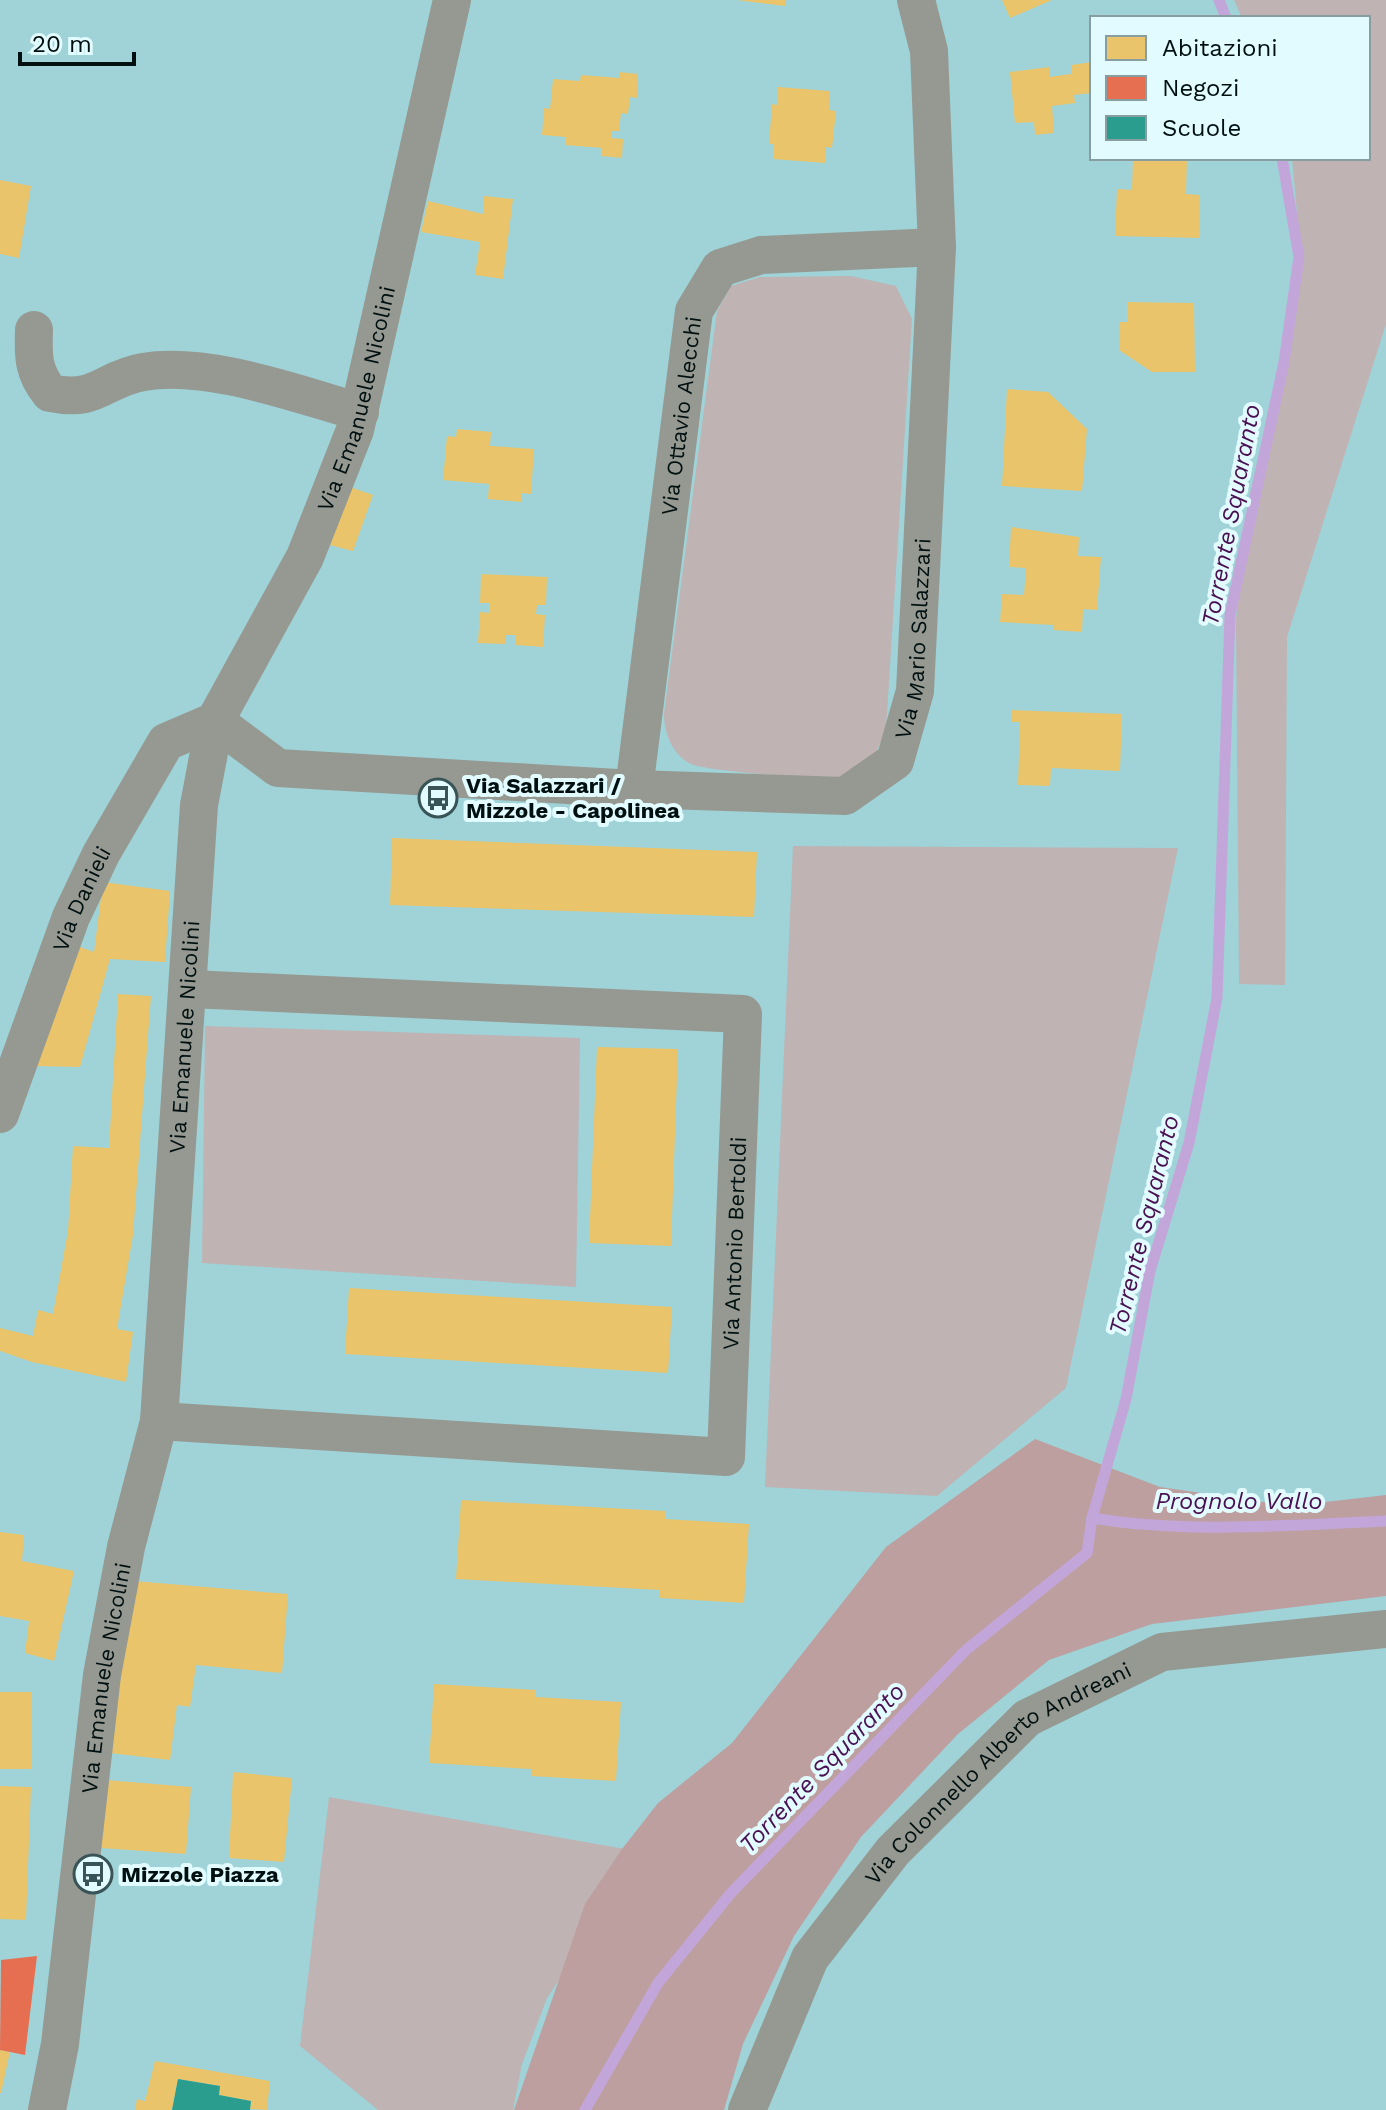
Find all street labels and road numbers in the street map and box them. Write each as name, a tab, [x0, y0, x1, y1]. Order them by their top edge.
street label: Via Emanuele Nicolini	[312, 284, 400, 515]
street label: Via Ottavio Alecchi	[656, 315, 706, 517]
street label: Via Mario Salazzari	[890, 537, 936, 742]
street label: Via Danieli	[48, 842, 116, 955]
street label: Via Emanuele Nicolini	[164, 920, 204, 1154]
street label: Via Antonio Bertoldi	[718, 1136, 751, 1350]
street label: Via Emanuele Nicolini	[77, 1561, 136, 1795]
street label: Via Colonnello Alberto Andreani	[860, 1657, 1135, 1890]

